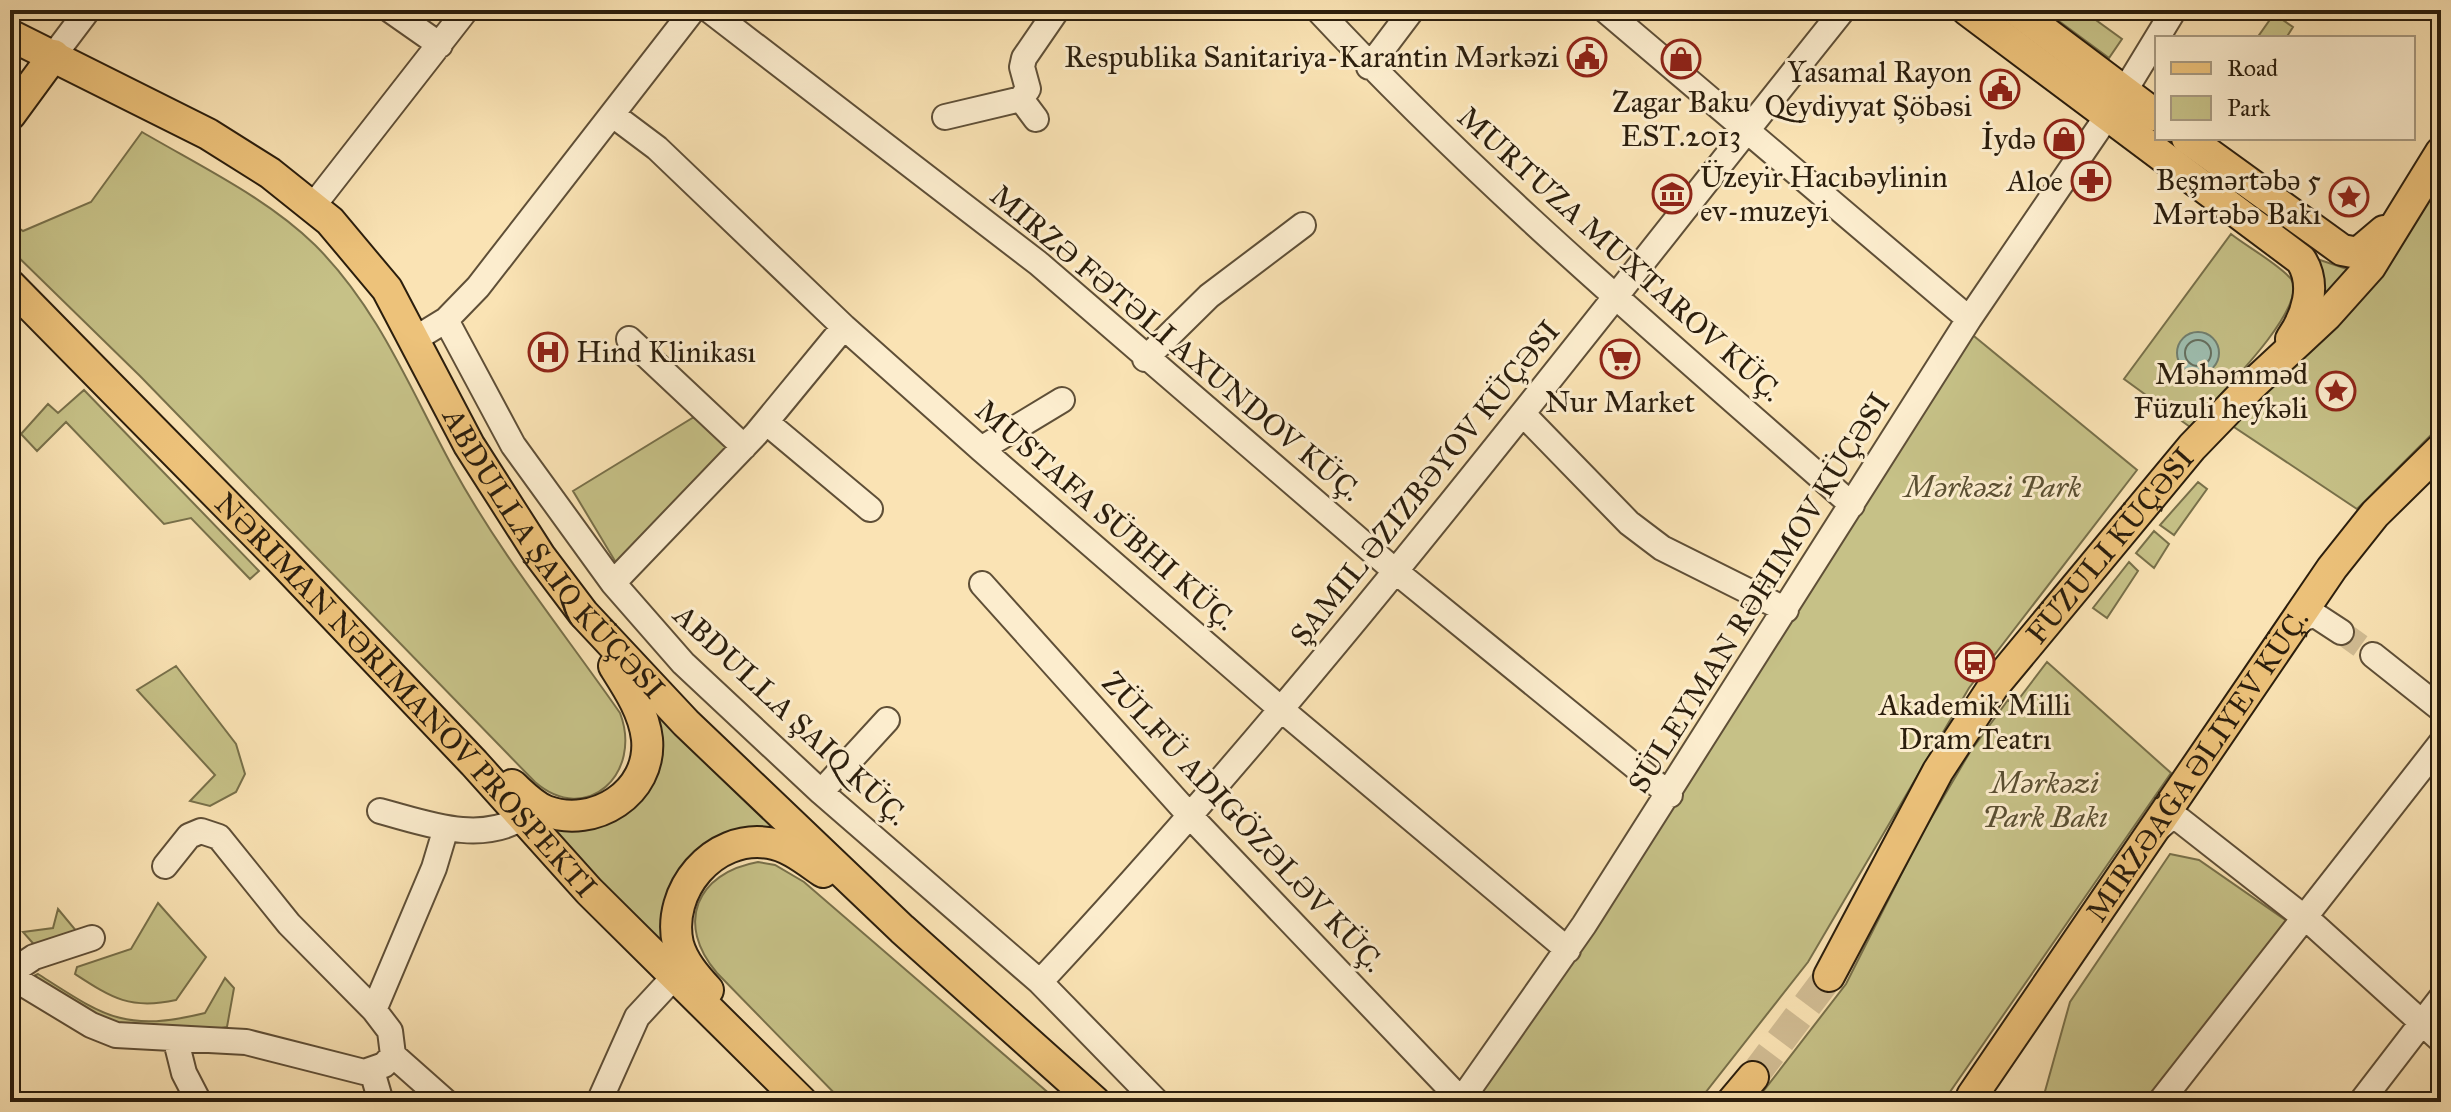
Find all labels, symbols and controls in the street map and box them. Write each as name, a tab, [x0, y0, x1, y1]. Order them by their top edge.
public building icon: Respublika Sanitariya-Karantin Mərkəzi	[1566, 36, 1608, 78]
legend	[2155, 36, 2415, 140]
shop icon: Zagar Baku EST.2013	[1660, 38, 1702, 80]
place label: Respublika Sanitariya-Karantin Mərkəzi	[1064, 39, 1559, 75]
text: Road	[2227, 53, 2278, 83]
place label: Yasamal Rayon Qeydiyyat Şöbəsi	[1764, 54, 1972, 124]
public building icon: Yasamal Rayon Qeydiyyat Şöbəsi	[1979, 68, 2021, 110]
place label: Zagar Baku EST.2013	[1612, 84, 1750, 154]
text: Park	[2227, 93, 2271, 123]
street label: MURTUZA MUXTAROV KÜÇ.	[1450, 99, 1790, 409]
shop icon: İydə	[2043, 118, 2085, 160]
place label: İydə	[1981, 121, 2036, 157]
place label: Üzeyir Hacıbəylinin ev-muzeyi	[1700, 159, 1948, 229]
pharmacy icon: Aloe	[2070, 160, 2112, 202]
place label: Beşmərtəbə 5 Mərtəbə Bakı	[2153, 162, 2321, 232]
place label: Aloe	[2005, 163, 2063, 199]
museum icon: Üzeyir Hacıbəylinin ev-muzeyi	[1651, 173, 1693, 215]
place icon: Beşmərtəbə 5 Mərtəbə Bakı	[2328, 176, 2370, 218]
street label: MIRZƏ FƏTƏLI AXUNDOV KÜÇ.	[983, 177, 1369, 509]
street label: ŞAMIL ƏZIZBƏYOV KÜÇƏSI	[1283, 313, 1567, 653]
hospital icon: Hind Klinikası	[527, 331, 569, 373]
place label: Hind Klinikası	[576, 334, 756, 370]
supermarket icon: Nur Market	[1599, 338, 1641, 380]
place label: Məhəmməd Füzuli heykəli	[2134, 356, 2308, 426]
place icon: Məhəmməd Füzuli heykəli	[2315, 370, 2357, 412]
place label: Nur Market	[1545, 384, 1695, 420]
street label: SÜLEYMAN RƏHIMOV KÜÇƏSI	[1621, 386, 1897, 800]
street label: MUSTAFA SÜBHI KÜÇ.	[968, 392, 1244, 638]
street label: ABDULLA ŞAIQ KÜÇƏSI	[434, 400, 672, 706]
street label: FÜZULI KÜÇƏSI	[2018, 440, 2202, 651]
park label: Mərkəzi Park	[1902, 469, 2081, 505]
street label: NƏRIMAN NƏRIMANOV PROSPEKTI	[207, 485, 604, 905]
street label: ABDULLA ŞAIQ KÜÇ.	[665, 596, 916, 833]
street label: MIRZƏAĞA ƏLIYEV KÜÇ.	[2078, 603, 2316, 928]
bus stop icon: Akademik Milli Dram Teatrı	[1954, 641, 1996, 683]
street label: ZÜLFÜ ADIGÖZƏLƏV KÜÇ.	[1094, 664, 1392, 980]
place label: Akademik Milli Dram Teatrı	[1877, 687, 2071, 757]
park label: Mərkəzi Park Bakı	[1982, 765, 2108, 835]

